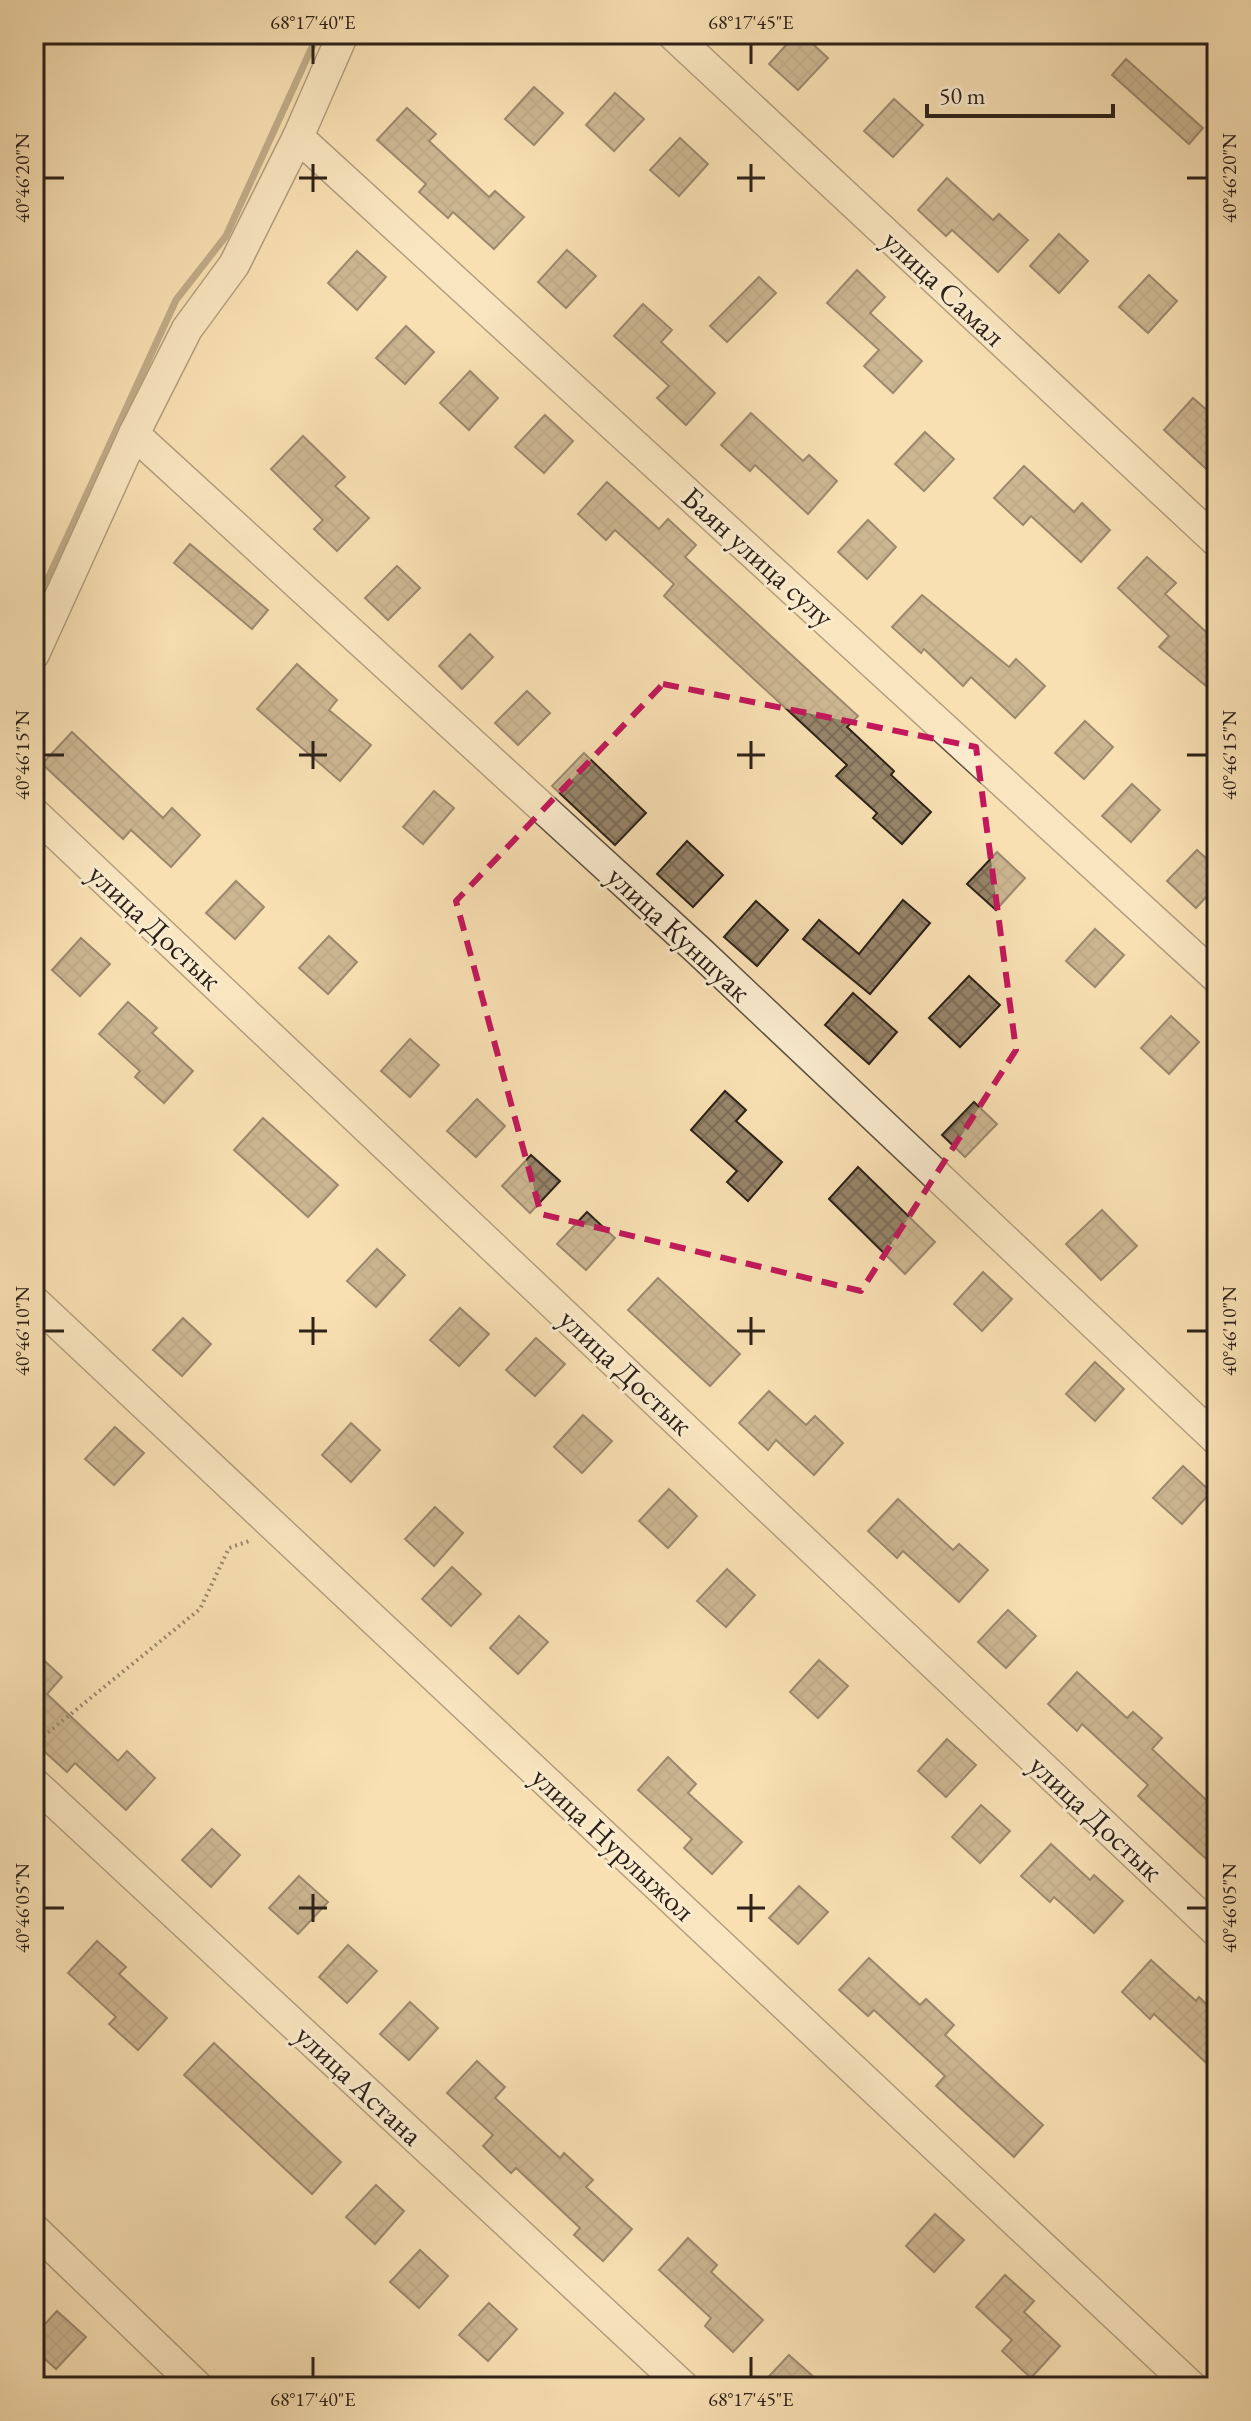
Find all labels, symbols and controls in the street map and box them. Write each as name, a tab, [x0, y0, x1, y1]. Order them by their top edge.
text: 68°17'40"E	[270, 9, 356, 35]
text: 68°17'45"E	[708, 9, 794, 35]
scale bar	[927, 68, 1113, 118]
text: 50 m	[939, 80, 986, 111]
text: 40°46'20"N	[9, 133, 35, 223]
text: 40°46'20"N	[1216, 133, 1242, 223]
street label: улица Самал	[875, 221, 1014, 355]
street label: Баян улица сулу	[674, 478, 843, 636]
text: 40°46'15"N	[9, 710, 35, 800]
text: 40°46'15"N	[1216, 710, 1242, 800]
street label: улица Достык	[80, 855, 231, 999]
street label: улица Куншуак	[599, 857, 760, 1010]
text: 40°46'10"N	[9, 1286, 35, 1376]
text: 40°46'10"N	[1216, 1286, 1242, 1376]
street label: улица Достык	[551, 1300, 702, 1444]
street label: улица Достык	[1021, 1746, 1172, 1890]
street label: улица Нурлыжол	[523, 1758, 703, 1930]
text: 40°46'05"N	[9, 1863, 35, 1953]
text: 40°46'05"N	[1216, 1863, 1242, 1953]
street label: улица Астана	[287, 2016, 431, 2154]
text: 68°17'40"E	[270, 2386, 356, 2412]
text: 68°17'45"E	[708, 2386, 794, 2412]

